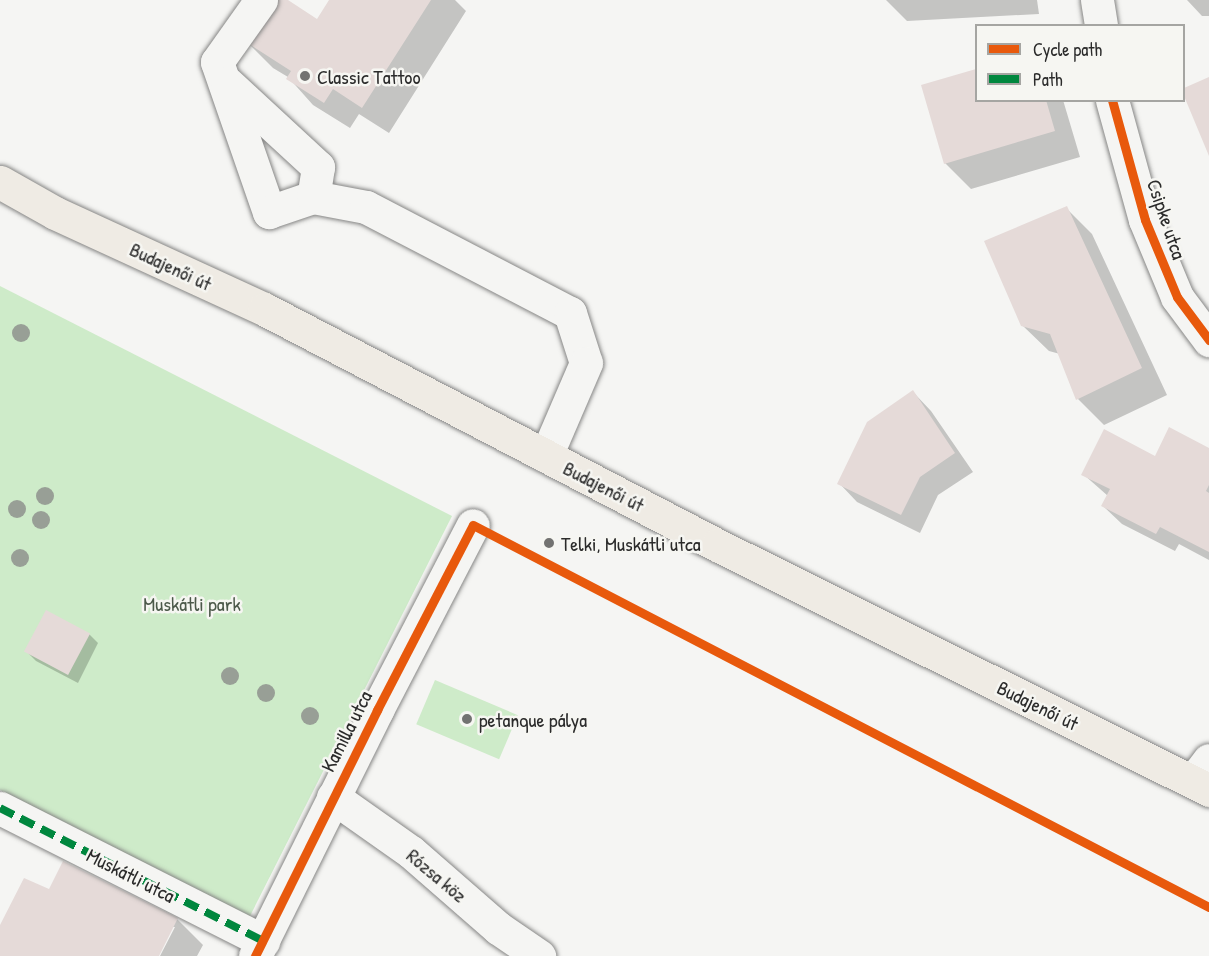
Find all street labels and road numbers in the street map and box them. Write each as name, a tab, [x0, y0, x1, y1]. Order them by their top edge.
street label: Csipke utca	[1142, 176, 1192, 262]
street label: Budajenői út	[126, 237, 216, 295]
street label: Budajenői út	[560, 455, 648, 517]
street label: Budajenői út	[993, 675, 1083, 735]
street label: Kamilla utca	[315, 686, 377, 776]
street label: Muskátli utca	[83, 843, 179, 907]
street label: Rózsa köz	[402, 843, 472, 907]

